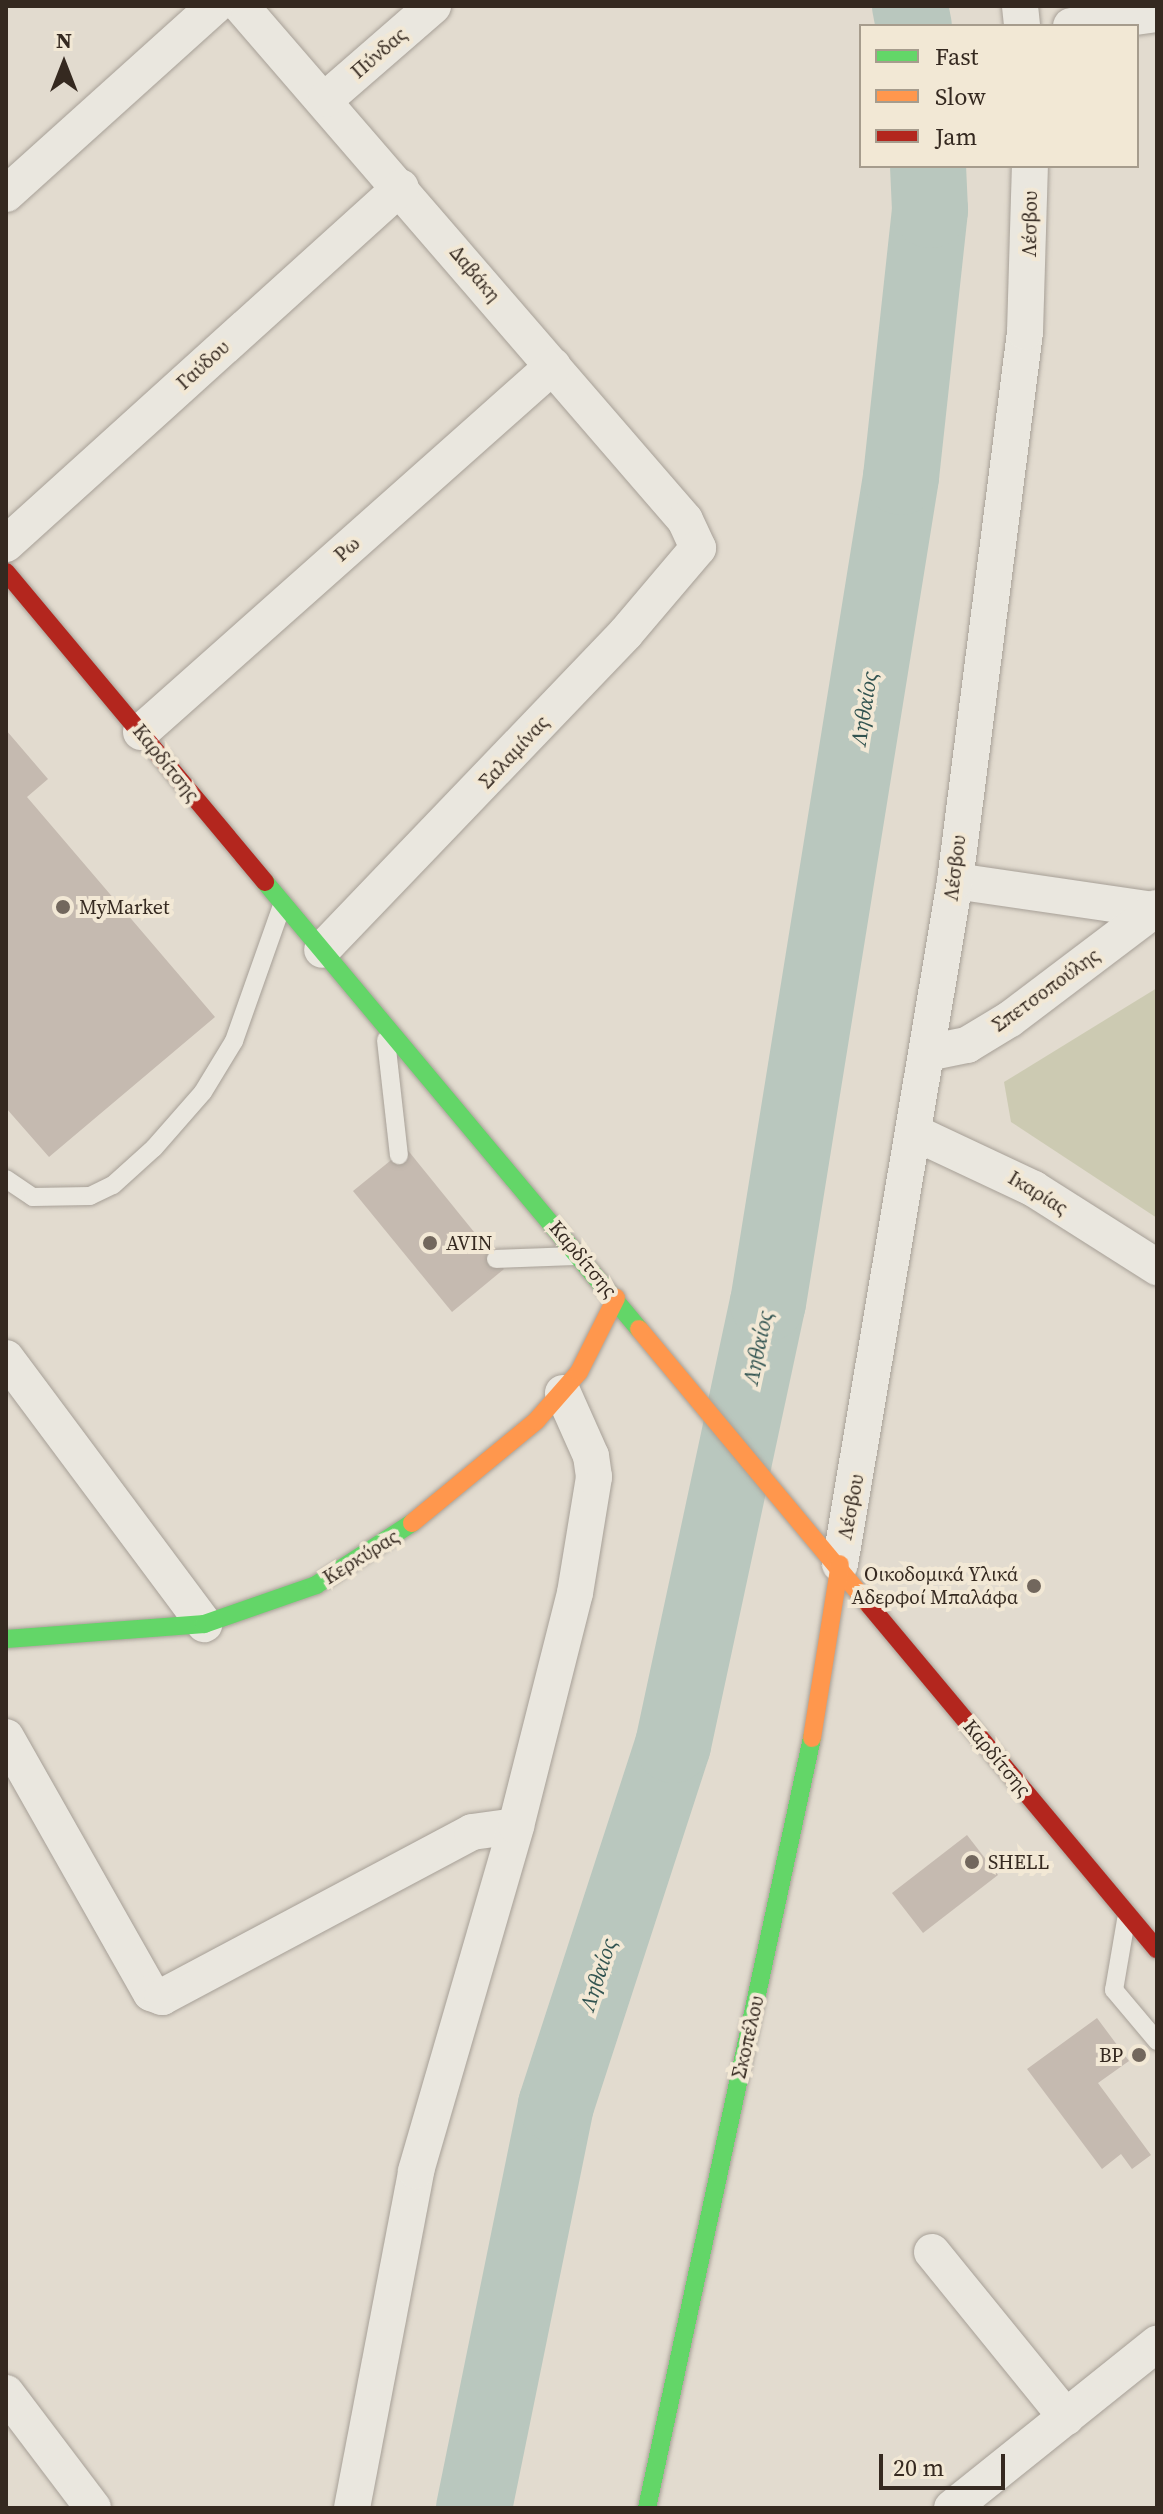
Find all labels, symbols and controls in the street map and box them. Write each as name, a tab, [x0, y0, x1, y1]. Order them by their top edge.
street label: Πύνδας	[346, 22, 412, 84]
north arrow	[24, 24, 104, 104]
legend	[859, 24, 1139, 168]
text: N	[56, 25, 72, 55]
text: Fast	[935, 40, 978, 73]
text: Slow	[935, 80, 986, 113]
text: Jam	[935, 120, 977, 153]
street label: Λέσβου	[1017, 191, 1043, 257]
street label: Δαβάκη	[444, 241, 506, 307]
street label: Γαύδου	[172, 335, 234, 395]
street label: Ρω	[329, 531, 365, 567]
water label: Ληθαίος	[845, 670, 883, 748]
street label: Σαλαμίνας	[474, 711, 554, 793]
street label: Καρδίτσης	[128, 719, 204, 807]
street label: Λέσβου	[939, 834, 971, 902]
place label: MyMarket	[79, 895, 169, 919]
marker: MyMarket	[54, 898, 72, 916]
street label: Σπετσοπούλης	[988, 943, 1104, 1037]
street label: Ικαρίας	[1004, 1166, 1072, 1220]
street label: Καρδίτσης	[544, 1216, 622, 1302]
place label: AVIN	[446, 1231, 492, 1255]
marker: AVIN	[421, 1234, 439, 1252]
water label: Ληθαίος	[737, 1309, 779, 1387]
street label: Λέσβου	[833, 1472, 869, 1542]
street label: Κερκύρας	[319, 1524, 403, 1590]
place label: Οικοδομικά Υλικά Αδερφοί Μπαλάφα	[852, 1562, 1018, 1609]
marker: Οικοδομικά Υλικά Αδερφοί Μπαλάφα	[1025, 1577, 1043, 1595]
street label: Καρδίτσης	[958, 1715, 1036, 1801]
place label: SHELL	[988, 1850, 1049, 1874]
marker: SHELL	[963, 1853, 981, 1871]
water label: Ληθαίος	[574, 1936, 622, 2014]
street label: Σκοπέλου	[727, 1993, 769, 2081]
place label: BP	[1099, 2043, 1123, 2067]
marker: BP	[1130, 2046, 1148, 2064]
scale bar	[883, 2438, 1009, 2488]
text: 20 m	[893, 2451, 944, 2484]

